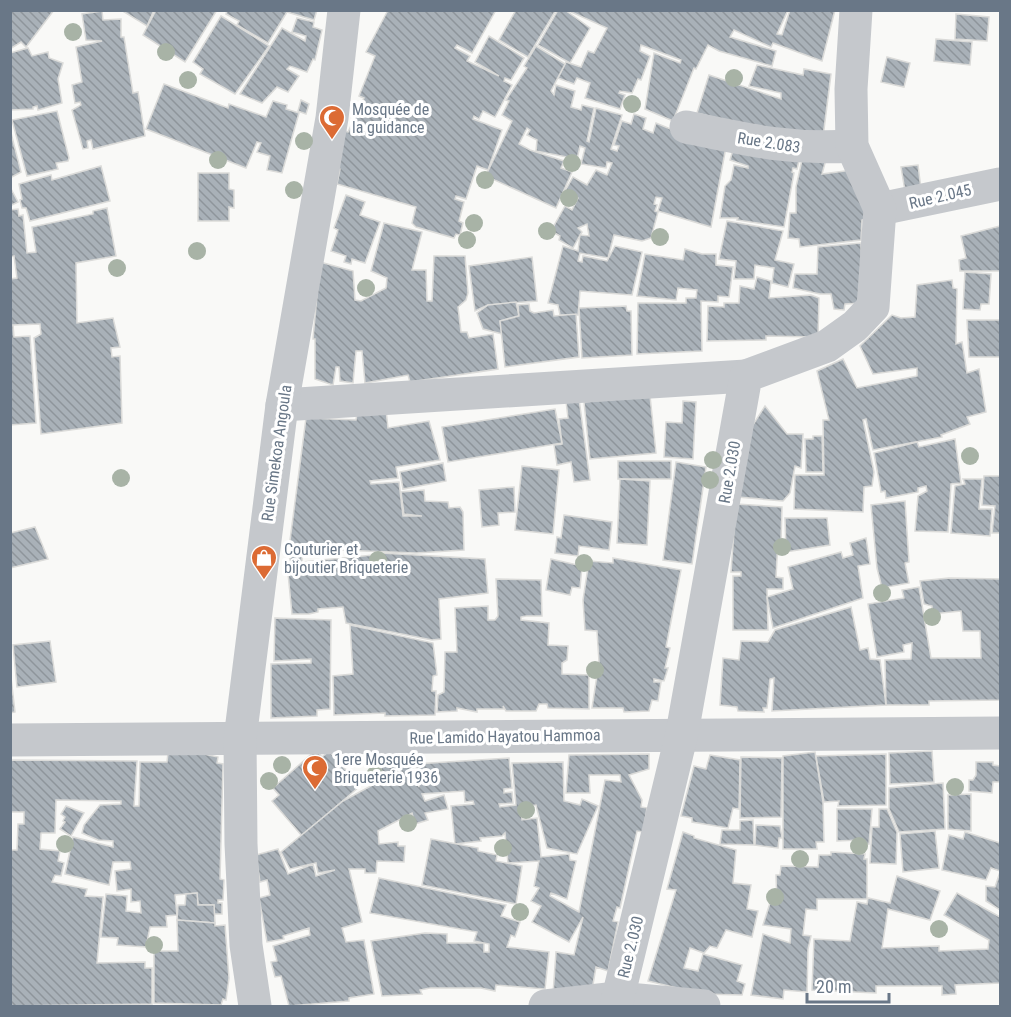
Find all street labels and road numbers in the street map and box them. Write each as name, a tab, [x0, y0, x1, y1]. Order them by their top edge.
street label: Rue 2.083	[736, 128, 802, 157]
street label: Rue 2.045	[907, 180, 973, 213]
street label: Rue Simekoa Angoula	[258, 384, 295, 522]
street label: Rue 2.030	[715, 439, 744, 505]
street label: Rue Lamido Hayatou Hammoa	[409, 725, 601, 748]
street label: Rue 2.030	[614, 914, 647, 980]

